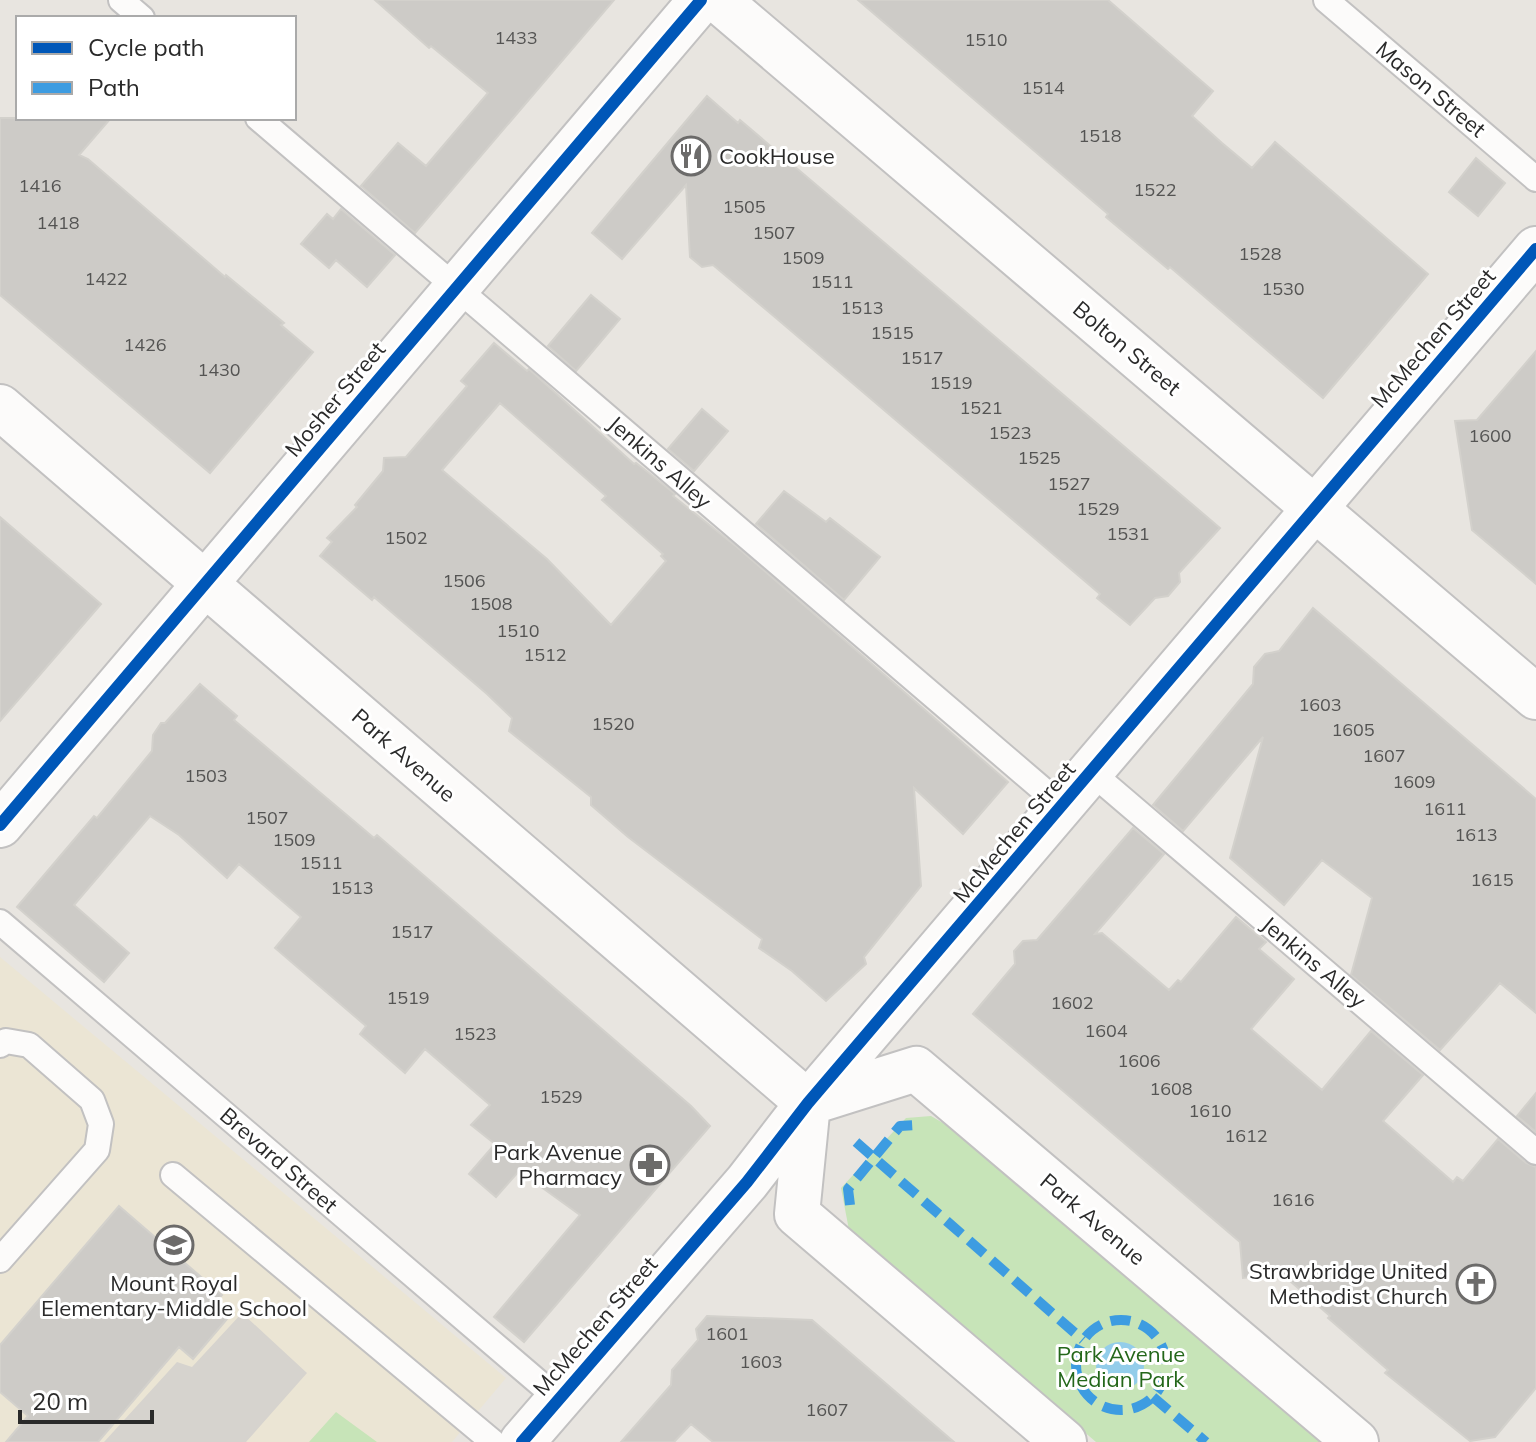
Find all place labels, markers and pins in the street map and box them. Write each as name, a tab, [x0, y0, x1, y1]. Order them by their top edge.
restaurant icon: CookHouse	[670, 135, 712, 177]
place label: CookHouse	[719, 142, 835, 170]
place label: Park Avenue Pharmacy	[493, 1138, 622, 1191]
pharmacy icon: Park Avenue Pharmacy	[629, 1144, 671, 1186]
school or university icon: Mount Royal Elementary-Middle School	[153, 1224, 195, 1266]
place label: Strawbridge United Methodist Church	[1249, 1257, 1448, 1310]
church icon: Strawbridge United Methodist Church	[1455, 1263, 1497, 1305]
place label: Mount Royal Elementary-Middle School	[41, 1269, 307, 1322]

